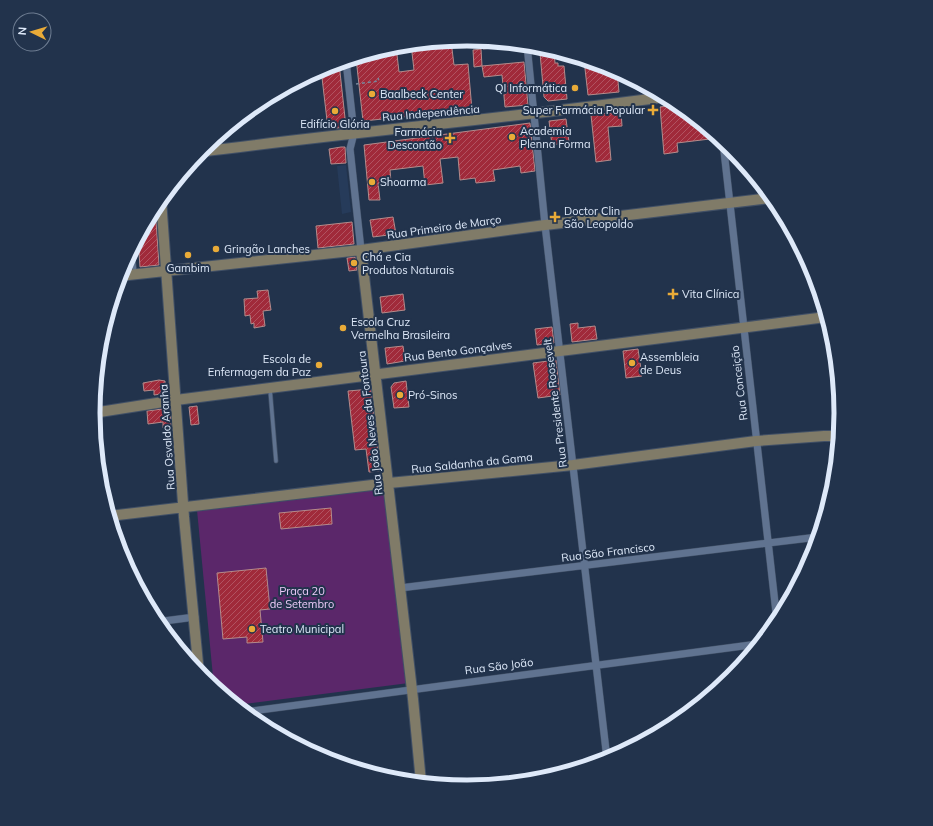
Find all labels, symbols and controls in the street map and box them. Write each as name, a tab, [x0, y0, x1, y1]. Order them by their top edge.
north arrow	[12, 12, 52, 52]
text: N	[15, 26, 29, 36]
place label: QI Informática	[495, 81, 567, 95]
marker: QI Informática	[570, 83, 580, 93]
place label: Baalbeck Center	[380, 87, 463, 101]
marker: Baalbeck Center	[367, 89, 377, 99]
street label: Rua Independência	[382, 102, 480, 124]
place label: Super Farmácia Popular	[523, 103, 645, 117]
marker: Super Farmácia Popular	[648, 105, 658, 115]
marker: Edifício Glória	[330, 106, 340, 116]
place label: Edifício Glória	[300, 117, 370, 131]
place label: Academia Plenna Forma	[520, 124, 591, 151]
place label: Farmácia Descontão	[388, 125, 442, 152]
marker: Academia Plenna Forma	[507, 132, 517, 142]
marker: Farmácia Descontão	[445, 133, 455, 143]
place label: Shoarma	[380, 175, 426, 189]
marker: Shoarma	[367, 177, 377, 187]
place label: Doctor Clin São Leopoldo	[564, 204, 633, 231]
marker: Doctor Clin São Leopoldo	[549, 211, 561, 223]
street label: Rua Primeiro de Março	[386, 212, 502, 242]
place label: Gringão Lanches	[224, 242, 310, 256]
marker: Gringão Lanches	[211, 244, 221, 254]
marker: Gambim	[183, 250, 193, 260]
place label: Chá e Cia Produtos Naturais	[362, 250, 454, 277]
marker: Chá e Cia Produtos Naturais	[349, 258, 359, 268]
place label: Gambim	[166, 261, 210, 275]
place label: Vita Clínica	[682, 287, 739, 301]
marker: Vita Clínica	[667, 288, 679, 300]
place label: Escola Cruz Vermelha Brasileira	[351, 315, 450, 342]
marker: Escola Cruz Vermelha Brasileira	[338, 323, 348, 333]
street label: Rua Bento Gonçalves	[403, 337, 513, 365]
street label: Rua Presidente Roosevelt	[540, 338, 570, 468]
street label: Rua Conceição	[727, 345, 751, 421]
street label: Rua João Neves da Fontoura	[354, 350, 386, 496]
place label: Assembleia de Deus	[640, 350, 699, 377]
place label: Escola de Enfermagem da Paz	[208, 352, 311, 379]
marker: Assembleia de Deus	[627, 358, 637, 368]
marker: Escola de Enfermagem da Paz	[314, 360, 324, 370]
street label: Rua Osvaldo Aranha	[156, 384, 178, 490]
place label: Pró-Sinos	[408, 388, 458, 402]
marker: Pró-Sinos	[395, 390, 405, 400]
street label: Rua Saldanha da Gama	[411, 450, 533, 476]
street label: Rua São Francisco	[560, 539, 656, 565]
park label: Praça 20 de Setembro	[270, 584, 334, 611]
place label: Teatro Municipal	[260, 622, 344, 636]
marker: Teatro Municipal	[247, 624, 257, 634]
street label: Rua São João	[464, 655, 534, 677]

